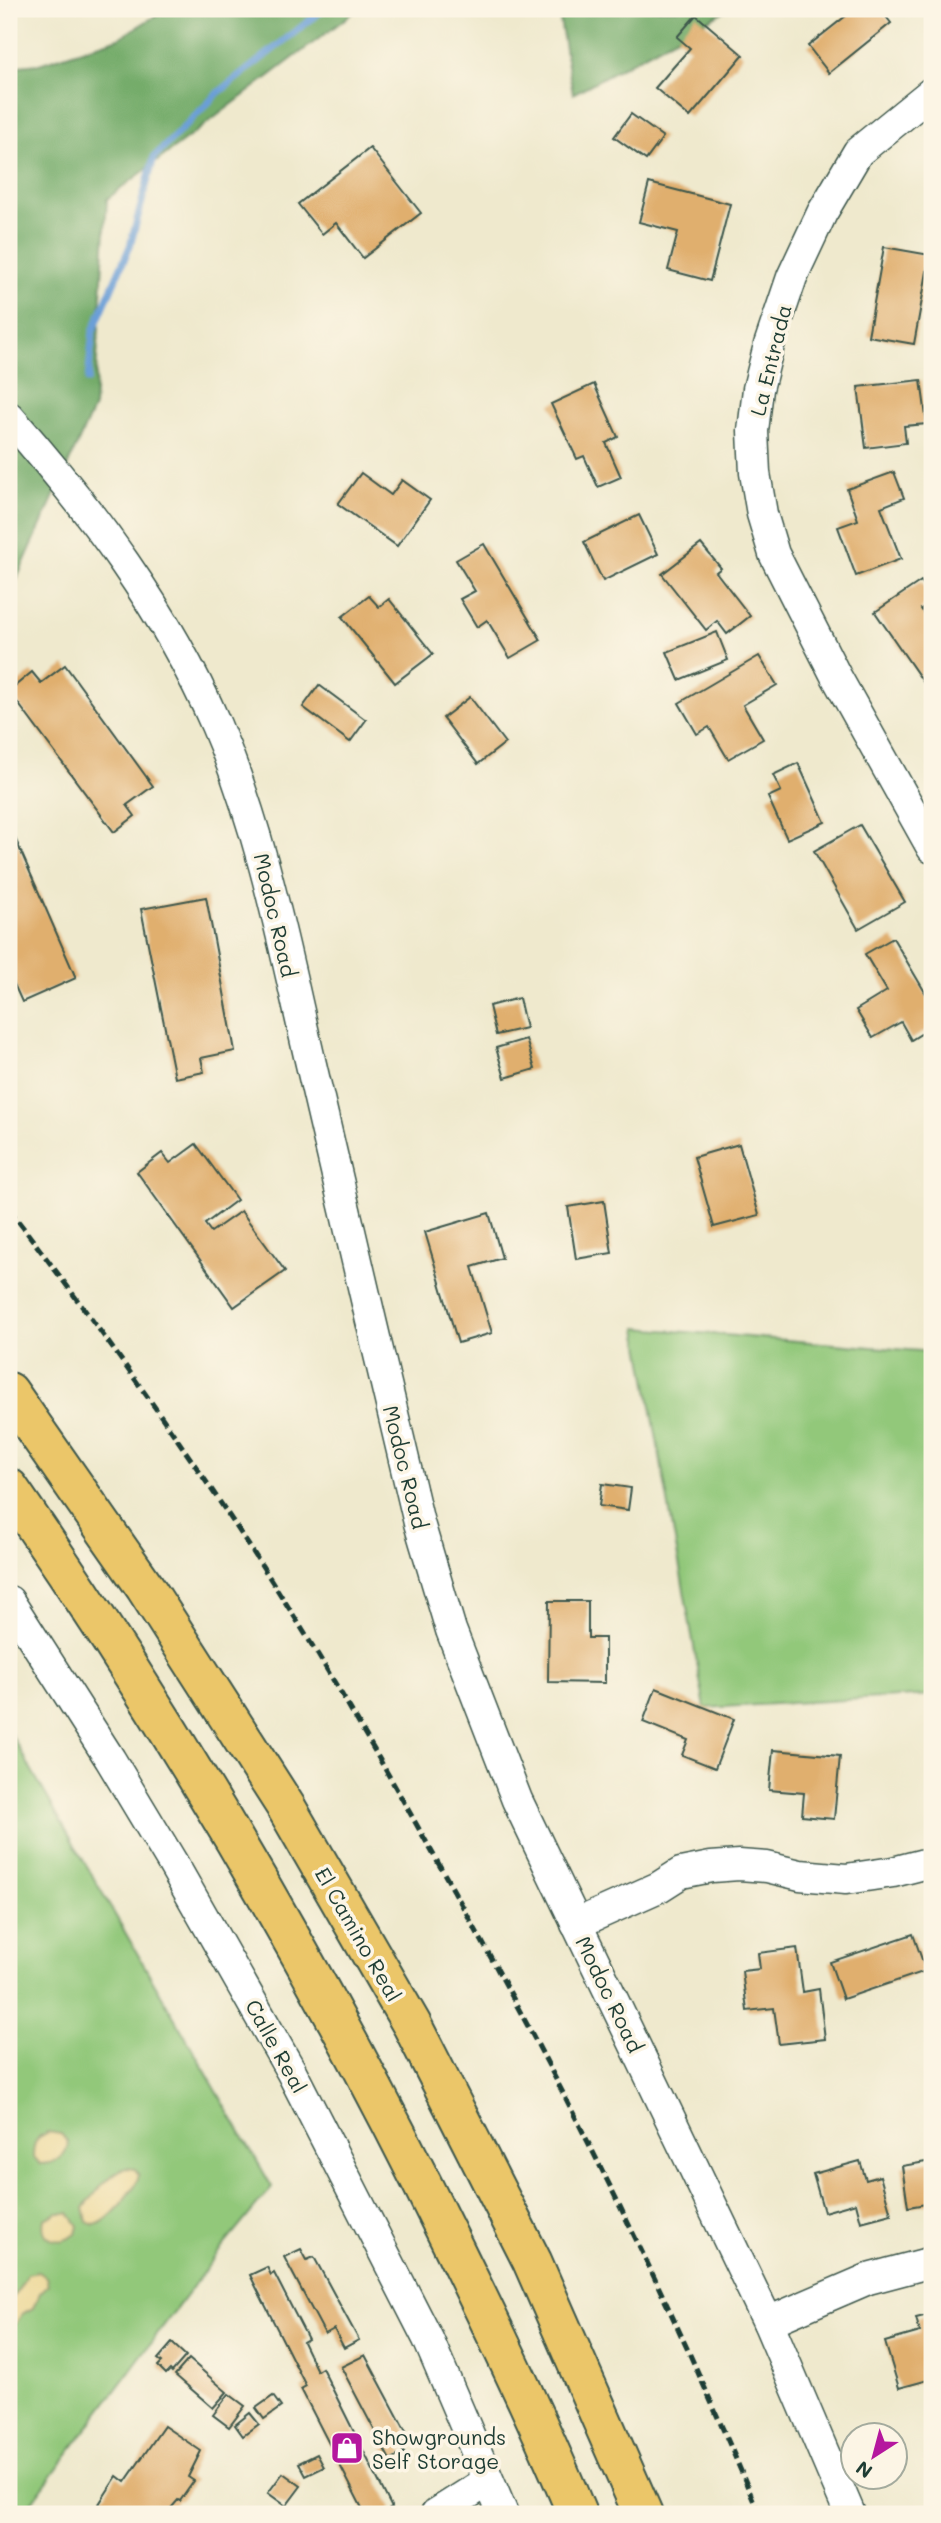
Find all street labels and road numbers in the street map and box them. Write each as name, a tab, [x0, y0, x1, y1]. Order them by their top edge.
street label: La Entrada	[743, 302, 797, 418]
street label: Modoc Road	[249, 850, 303, 980]
street label: Modoc Road	[378, 1402, 434, 1532]
street label: El Camino Real	[310, 1862, 408, 2006]
street label: Modoc Road	[570, 1931, 650, 2057]
street label: Calle Real	[240, 1994, 314, 2098]

